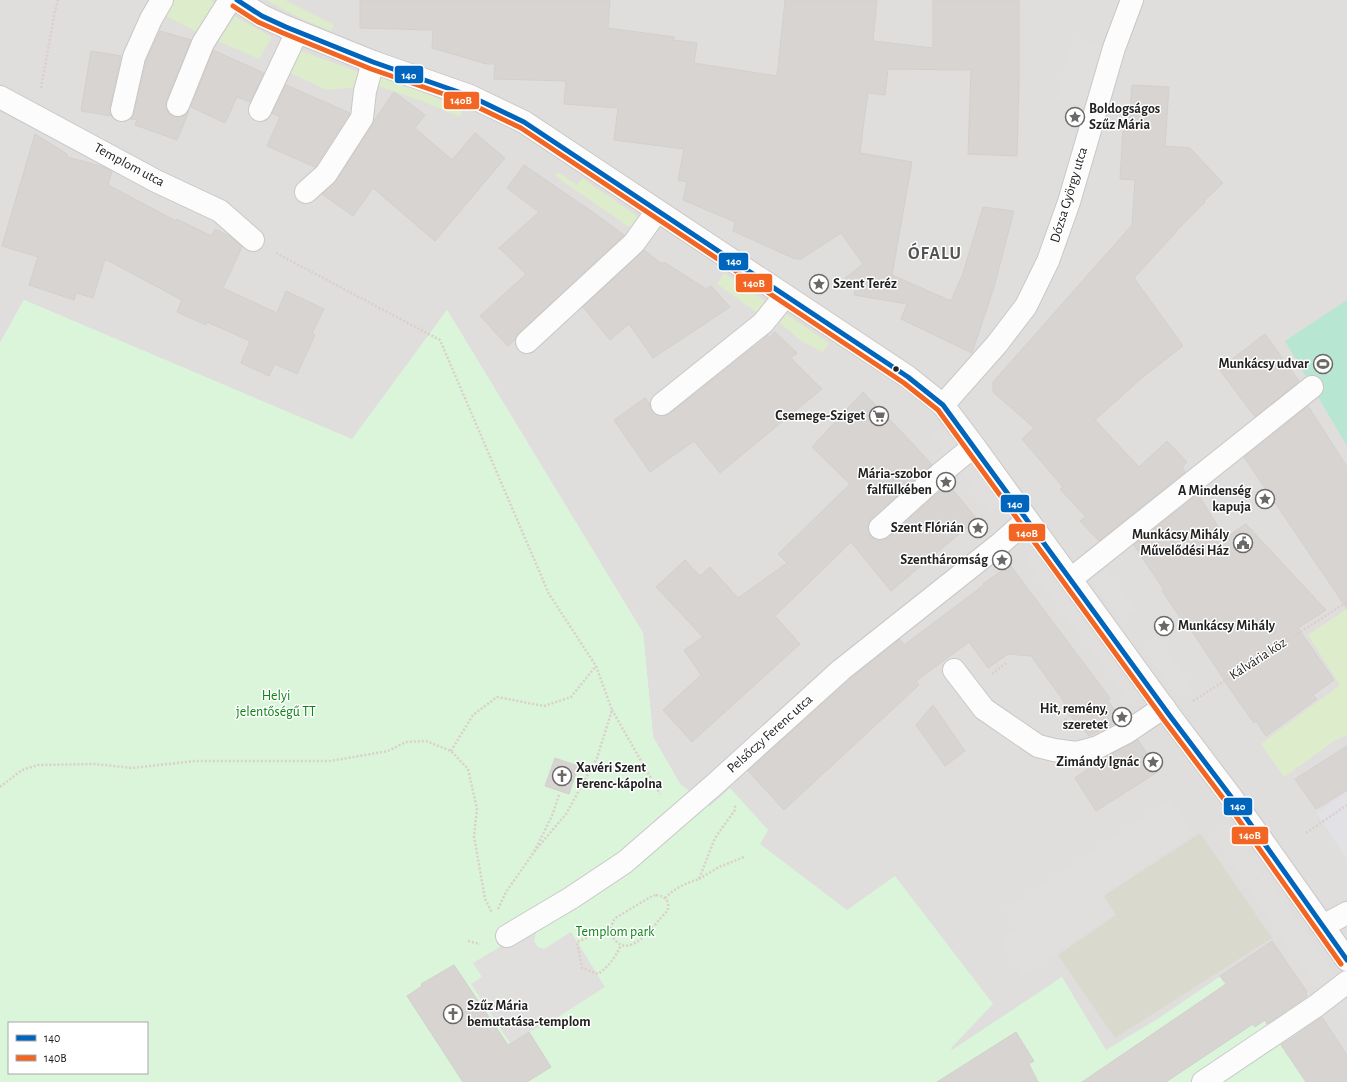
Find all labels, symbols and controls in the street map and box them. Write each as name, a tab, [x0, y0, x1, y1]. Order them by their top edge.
line badge: 140	[394, 65, 424, 84]
text: 140	[401, 70, 417, 81]
line badge: 140B	[443, 91, 480, 110]
text: 140B	[450, 95, 472, 106]
place label: Boldogságos Szűz Mária	[1089, 102, 1160, 132]
place icon: Boldogságos Szűz Mária	[1064, 106, 1086, 128]
street label: Templom utca	[91, 141, 167, 190]
street label: Dózsa György utca	[1048, 145, 1090, 244]
district label: ÓFALU	[908, 242, 962, 263]
line badge: 140	[718, 252, 749, 271]
text: 140	[726, 256, 742, 267]
line badge: 140B	[735, 273, 773, 293]
place icon: Szent Teréz	[808, 273, 830, 295]
place label: Szent Teréz	[833, 277, 897, 291]
text: 140B	[743, 278, 765, 289]
sports icon: Munkácsy udvar	[1312, 353, 1334, 375]
place label: Munkácsy udvar	[1219, 357, 1309, 371]
unlabelled marker	[891, 364, 901, 374]
supermarket icon: Csemege-Sziget	[868, 405, 890, 427]
place label: Csemege-Sziget	[775, 409, 865, 423]
place label: Mária-szobor falfülkében	[858, 467, 932, 497]
place icon: Mária-szobor falfülkében	[935, 471, 957, 493]
place label: A Mindenség kapuja	[1178, 484, 1252, 514]
place icon: A Mindenség kapuja	[1254, 488, 1276, 510]
line badge: 140	[1000, 494, 1030, 513]
text: 140	[1007, 499, 1023, 510]
place icon: Szent Flórián	[967, 517, 989, 539]
place label: Szent Flórián	[891, 521, 964, 535]
line badge: 140B	[1008, 523, 1046, 542]
text: 140B	[1016, 528, 1038, 539]
place label: Munkácsy Mihály Művelődési Ház	[1132, 528, 1230, 558]
public building icon: Munkácsy Mihály Művelődési Ház	[1232, 532, 1254, 554]
place icon: Szentháromság	[991, 549, 1013, 571]
place label: Szentháromság	[900, 553, 989, 567]
place icon: Munkácsy Mihály	[1153, 615, 1175, 637]
place label: Munkácsy Mihály	[1178, 619, 1276, 633]
street label: Kálvária köz	[1227, 635, 1289, 683]
park label: Helyi jelentőségű TT	[236, 689, 316, 719]
street label: Pelsőczy Ferenc utca	[725, 692, 816, 776]
place label: Hit, remény, szeretet	[1040, 702, 1108, 732]
place icon: Hit, remény, szeretet	[1111, 706, 1133, 728]
place icon: Zimándy Ignác	[1142, 751, 1164, 773]
place label: Zimándy Ignác	[1056, 755, 1140, 769]
place label: Xavéri Szent Ferenc-kápolna	[576, 761, 663, 791]
church icon: Xavéri Szent Ferenc-kápolna	[551, 765, 573, 787]
line badge: 140	[1223, 797, 1253, 816]
text: 140	[1230, 801, 1246, 812]
line badge: 140B	[1231, 826, 1269, 845]
text: 140B	[1239, 830, 1261, 841]
park label: Templom park	[576, 925, 655, 939]
place label: Szűz Mária bemutatása-templom	[467, 999, 590, 1029]
church icon: Szűz Mária bemutatása-templom	[442, 1003, 464, 1025]
legend	[8, 1022, 148, 1074]
text: 140	[44, 1032, 60, 1044]
text: 140B	[44, 1052, 67, 1064]

